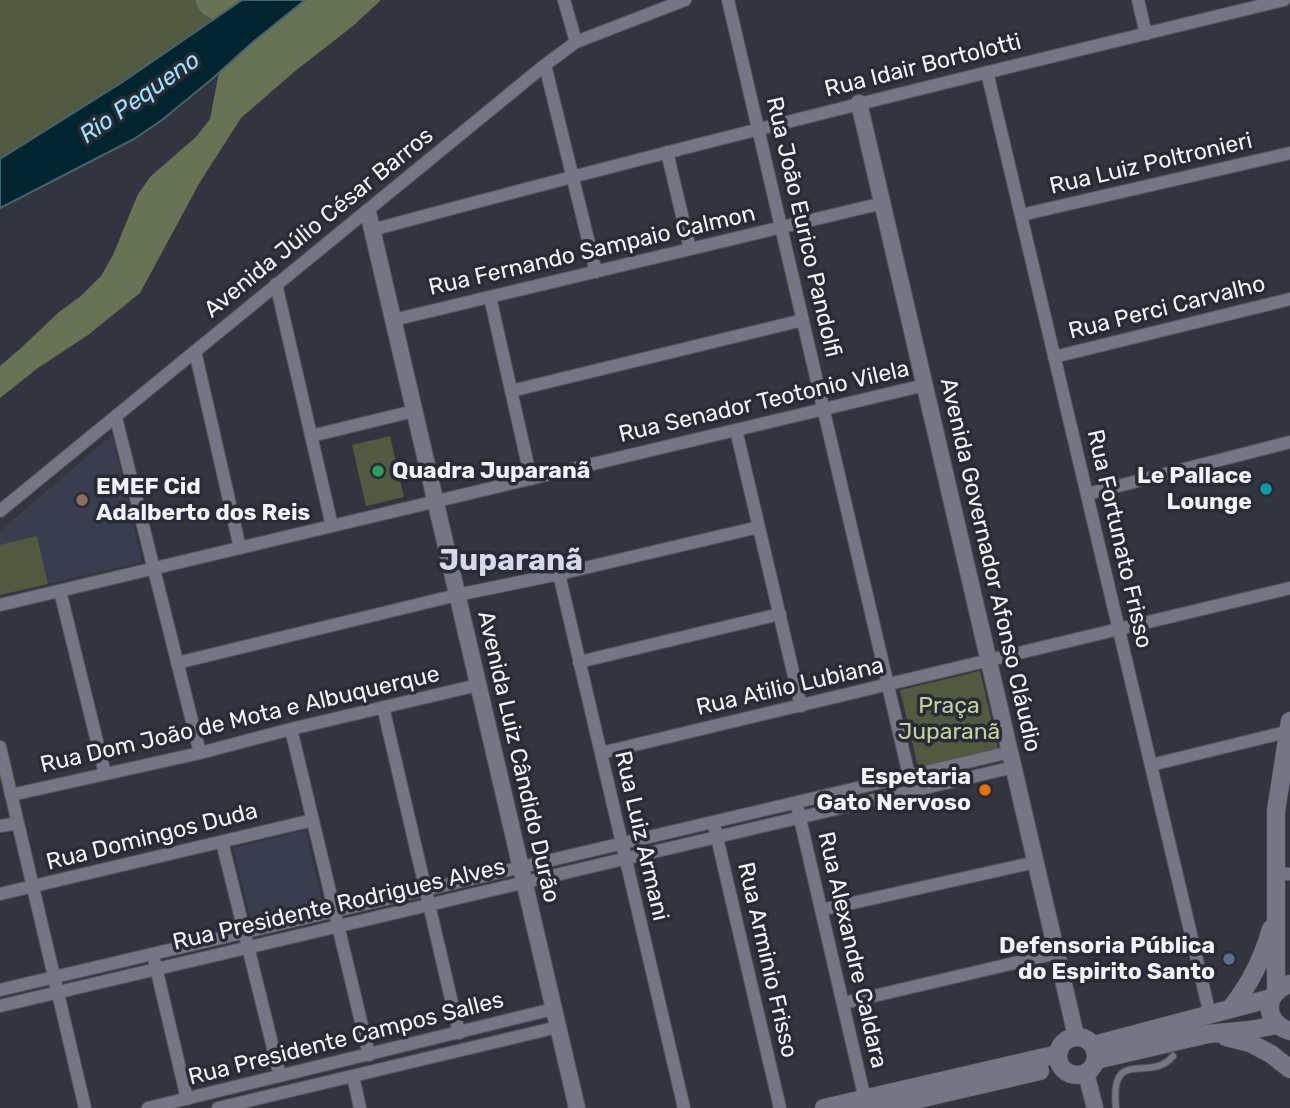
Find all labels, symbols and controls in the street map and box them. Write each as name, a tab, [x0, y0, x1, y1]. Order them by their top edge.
street label: Rua Idair Bortolotti	[822, 28, 1024, 104]
water label: Rio Pequeno	[74, 46, 206, 150]
street label: Rua João Eurico Pandolfi	[760, 94, 846, 360]
street label: Avenida Júlio César Barros	[199, 122, 439, 324]
street label: Rua Luiz Poltronieri	[1047, 127, 1255, 201]
street label: Rua Fernando Sampaio Calmon	[426, 200, 758, 302]
street label: Rua Perci Carvalho	[1066, 270, 1268, 346]
street label: Rua Senador Teotonio Vilela	[616, 355, 912, 449]
street label: Avenida Governador Afonso Cláudio	[933, 375, 1047, 755]
street label: Rua Fortunato Frisso	[1080, 427, 1158, 651]
place label: Quadra Juparanã	[392, 457, 590, 485]
place label: Le Pallace Lounge	[1137, 462, 1252, 516]
marker: Quadra Juparanã	[370, 463, 386, 479]
place label: EMEF Cid Adalberto dos Reis	[96, 473, 310, 527]
marker: Le Pallace Lounge	[1258, 481, 1274, 497]
marker: EMEF Cid Adalberto dos Reis	[74, 492, 90, 508]
district label: Juparanã	[439, 543, 583, 579]
street label: Avenida Luiz Cândido Durão	[471, 608, 565, 906]
street label: Rua Atilio Lubiana	[694, 652, 886, 722]
street label: Rua Dom João de Mota e Albuquerque	[38, 661, 442, 779]
park label: Praça Juparanã	[898, 692, 1000, 746]
street label: Rua Luiz Armani	[608, 748, 674, 924]
place label: Espetaria Gato Nervoso	[817, 763, 971, 817]
marker: Espetaria Gato Nervoso	[977, 782, 993, 798]
street label: Rua Domingos Duda	[44, 797, 260, 877]
street label: Rua Alexandre Caldara	[811, 829, 893, 1071]
street label: Rua Presidente Rodrigues Alves	[170, 853, 508, 957]
street label: Rua Arminio Frisso	[731, 860, 803, 1060]
place label: Defensoria Pública do Espirito Santo	[999, 932, 1215, 986]
marker: Defensoria Pública do Espirito Santo	[1221, 951, 1237, 967]
street label: Rua Presidente Campos Salles	[185, 986, 507, 1092]

